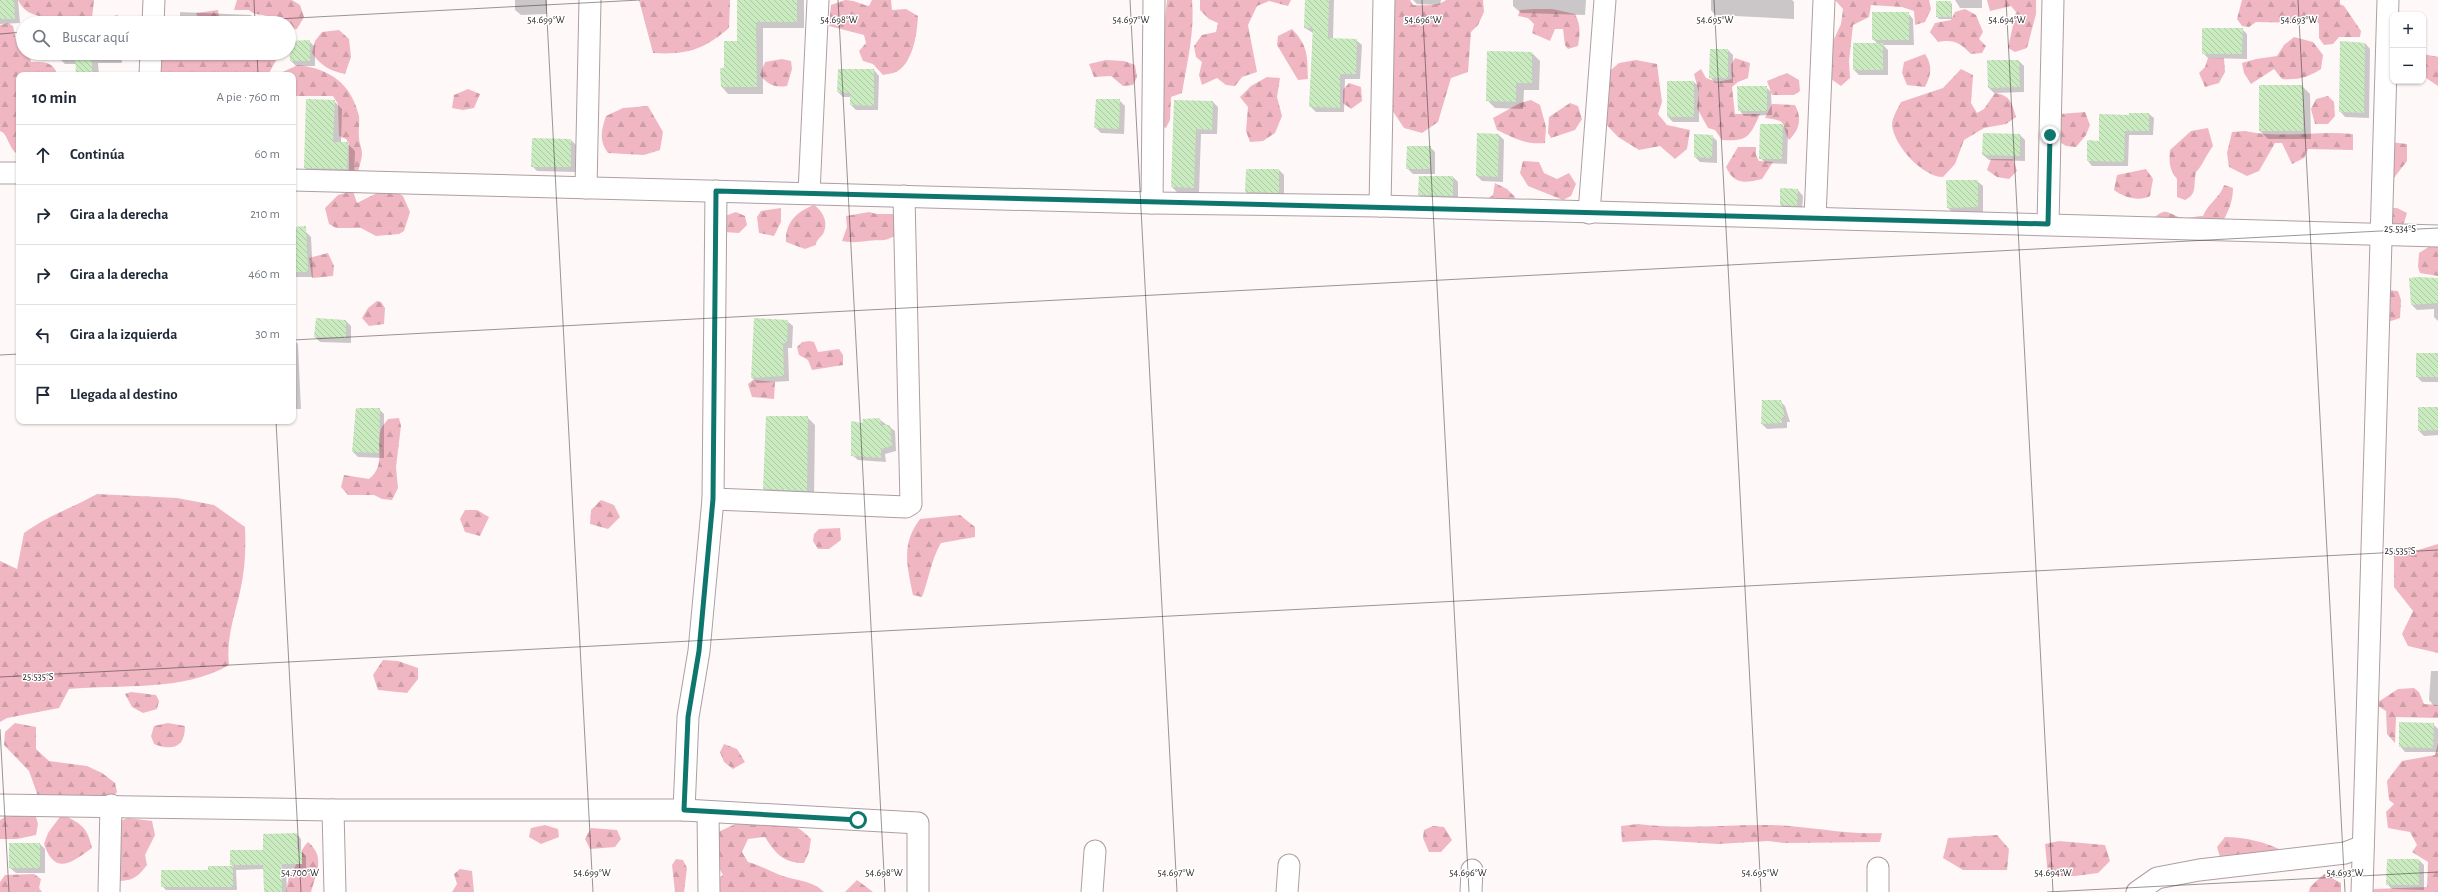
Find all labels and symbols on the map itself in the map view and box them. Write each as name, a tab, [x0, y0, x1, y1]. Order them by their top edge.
text: 54.699°W	[527, 15, 565, 25]
text: 54.698°W	[820, 15, 858, 25]
text: 54.697°W	[1113, 15, 1149, 25]
text: 54.696°W	[1404, 15, 1442, 25]
text: 54.695°W	[1697, 15, 1733, 25]
text: 54.694°W	[1988, 15, 2026, 25]
text: 54.693°W	[2281, 15, 2317, 25]
route end	[2041, 126, 2059, 144]
text: 25.534°S	[2384, 224, 2416, 234]
text: 25.535°S	[2384, 546, 2416, 556]
text: 25.535°S	[22, 672, 54, 682]
route start	[849, 811, 867, 829]
text: 54.700°W	[281, 868, 319, 878]
text: 54.699°W	[573, 868, 611, 878]
text: 54.698°W	[865, 868, 903, 878]
text: 54.697°W	[1158, 868, 1194, 878]
text: 54.696°W	[1449, 868, 1487, 878]
text: 54.695°W	[1742, 868, 1778, 878]
text: 54.694°W	[2034, 868, 2072, 878]
text: 54.693°W	[2327, 868, 2363, 878]

